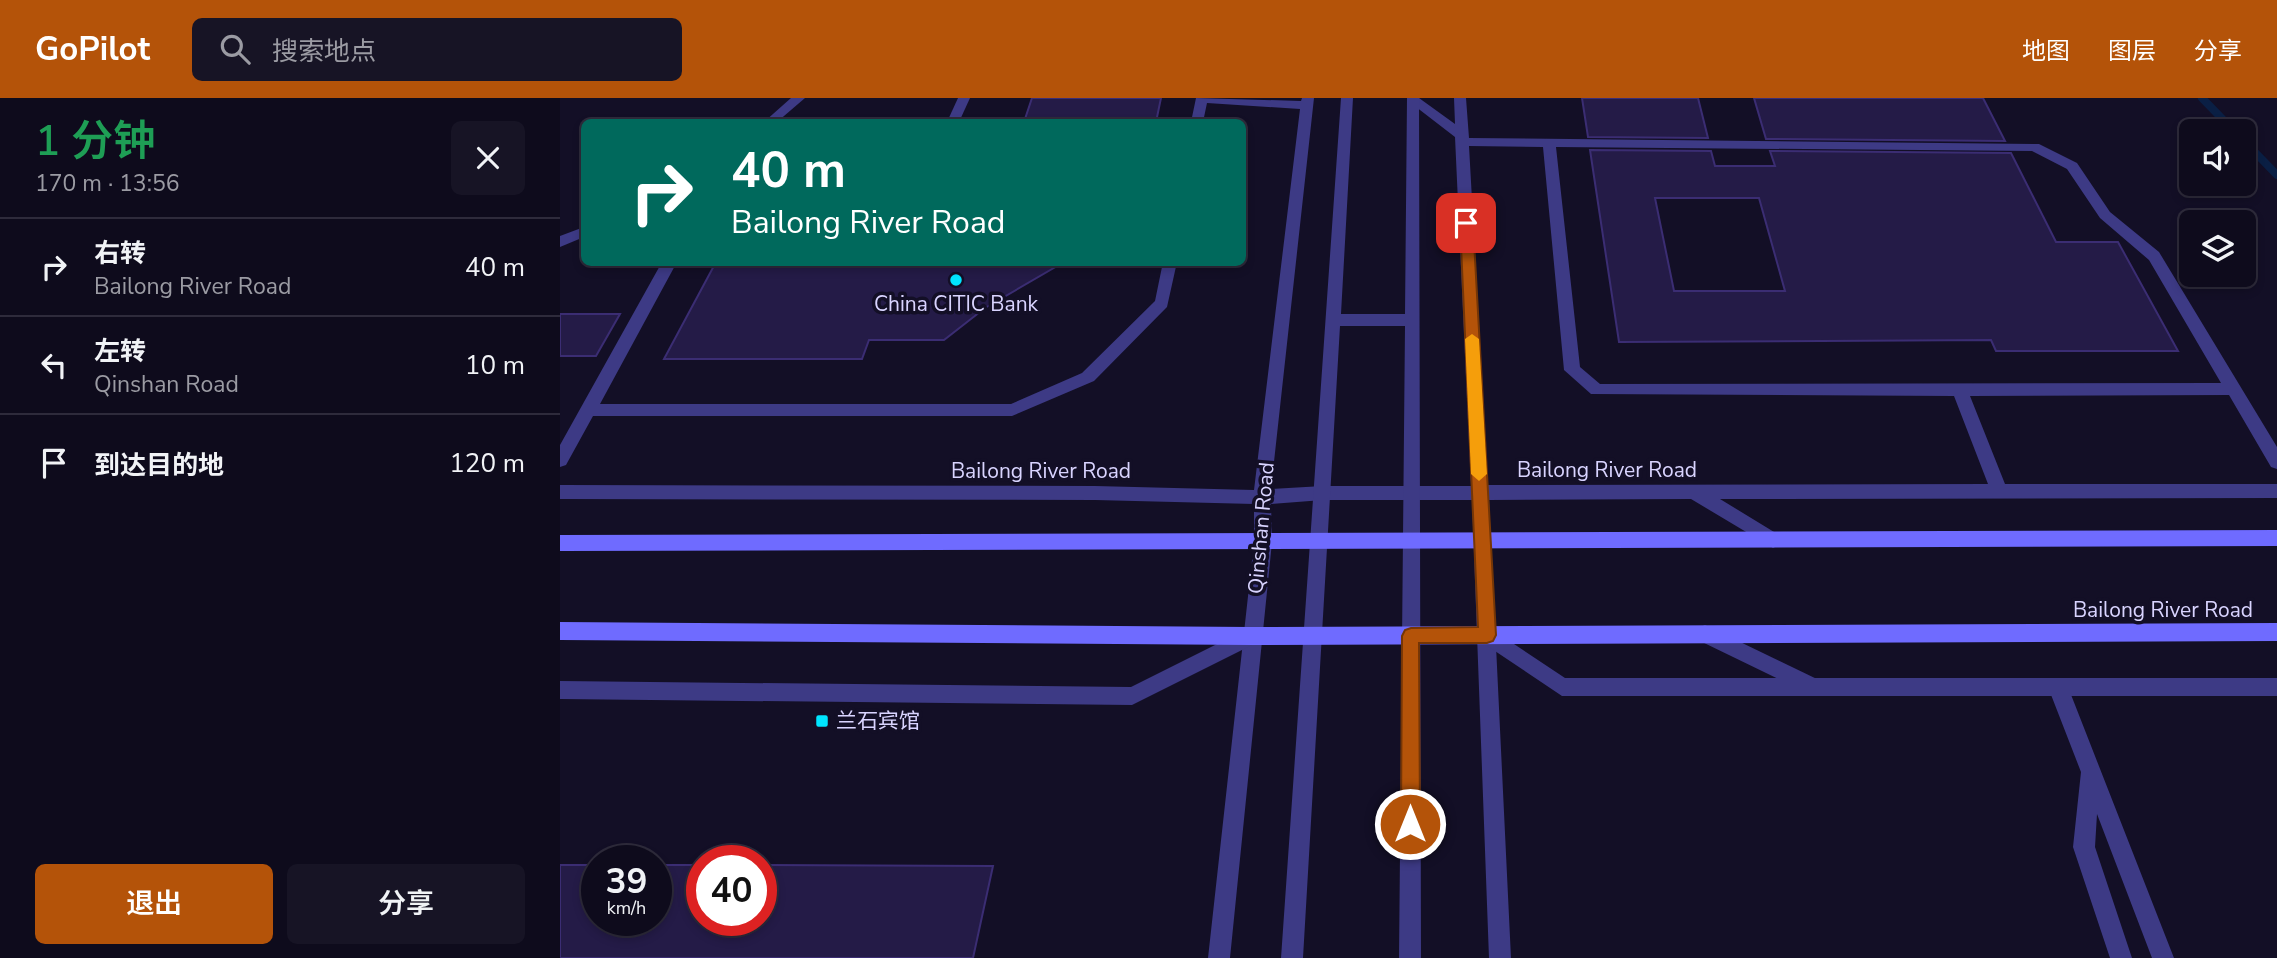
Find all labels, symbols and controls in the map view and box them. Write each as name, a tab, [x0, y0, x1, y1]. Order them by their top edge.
search box	[192, 18, 682, 81]
text: GoPilot	[35, 27, 150, 72]
icon: search	[216, 30, 254, 68]
text: 搜索地点	[272, 34, 376, 69]
text: 地图	[2022, 35, 2070, 67]
text: 图层	[2108, 35, 2156, 67]
text: 分享	[2194, 35, 2242, 67]
text: 1 分钟	[35, 113, 155, 170]
map controls	[2179, 119, 2256, 287]
button: sound	[2179, 119, 2256, 196]
button: close	[451, 121, 525, 195]
text: 40 m	[731, 137, 846, 204]
icon: right	[616, 147, 707, 238]
text: 170 m · 13:56	[35, 168, 180, 199]
pin	[1436, 193, 1496, 253]
text: Bailong River Road	[731, 201, 1006, 244]
icon: arrive	[1447, 204, 1485, 242]
button: layers	[2179, 210, 2256, 287]
text: 右转	[94, 236, 146, 271]
icon: right	[35, 248, 73, 286]
text: 40 m	[465, 250, 525, 285]
text: Bailong River Road	[94, 271, 291, 302]
marker: China CITIC Bank	[948, 272, 964, 288]
place label: China CITIC Bank	[874, 290, 1039, 318]
text: 左转	[94, 334, 146, 369]
icon: left	[35, 346, 73, 384]
text: 10 m	[465, 348, 525, 383]
text: Qinshan Road	[94, 369, 239, 400]
icon: arrive	[35, 444, 73, 482]
text: 120 m	[449, 446, 525, 481]
text: 到达目的地	[94, 448, 224, 483]
street label: Bailong River Road	[1517, 456, 1697, 484]
street label: Bailong River Road	[951, 457, 1131, 485]
street label: Qinshan Road	[1241, 461, 1281, 595]
street label: Bailong River Road	[2073, 596, 2253, 624]
place label: 兰石宾馆	[836, 707, 920, 735]
marker: 兰石宾馆	[814, 713, 830, 729]
position arrow	[1373, 787, 1447, 861]
speed limit sign: 40	[686, 845, 777, 936]
text: 39	[605, 858, 648, 905]
button: 退出	[35, 864, 273, 944]
button: 分享	[287, 864, 525, 944]
text: km/h	[607, 896, 646, 920]

